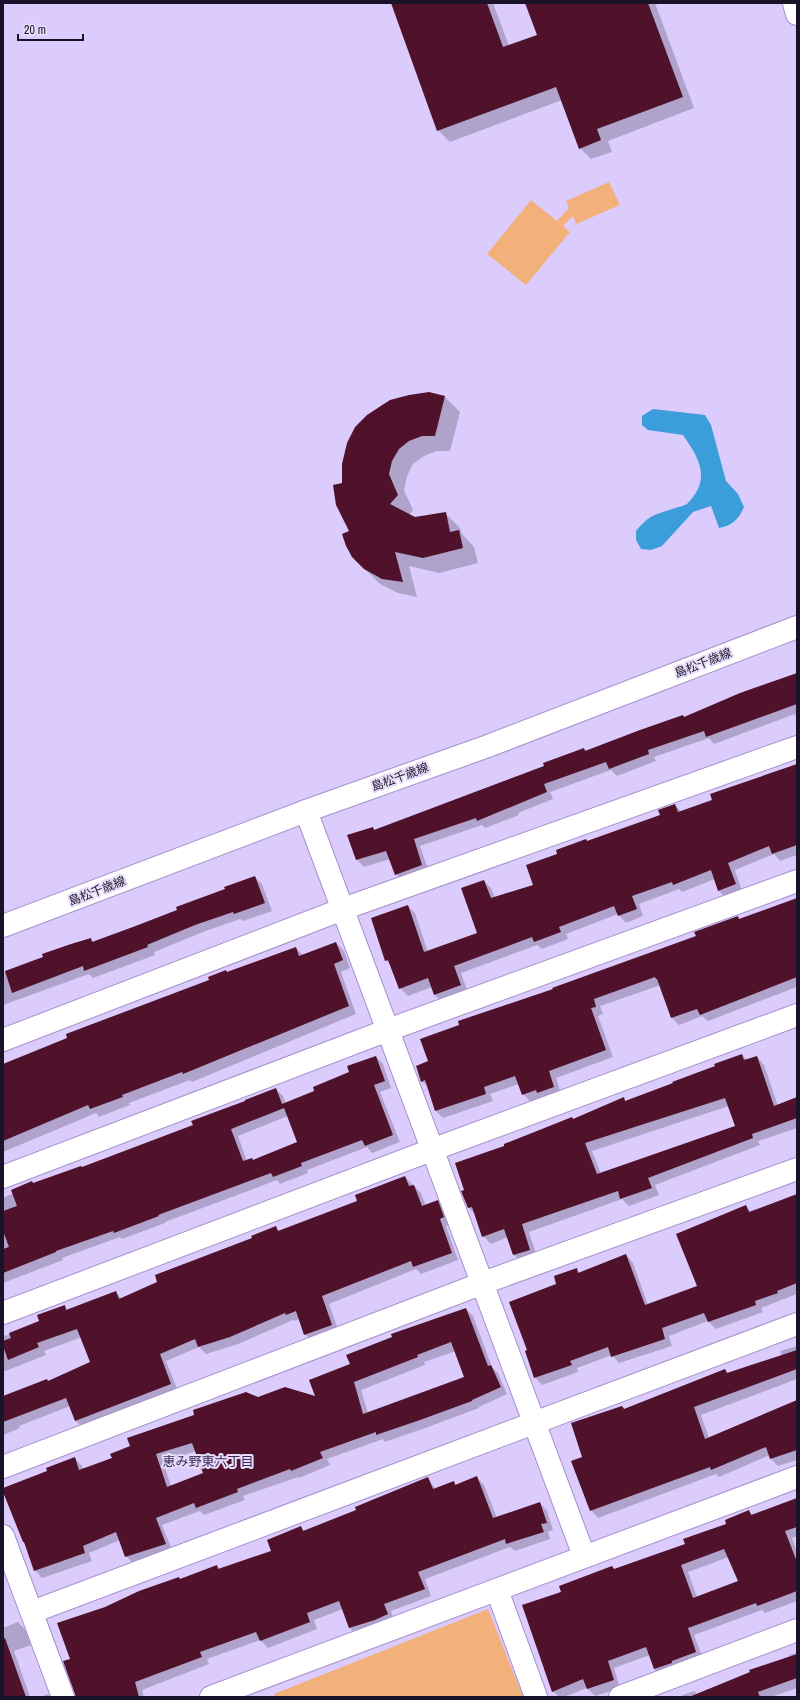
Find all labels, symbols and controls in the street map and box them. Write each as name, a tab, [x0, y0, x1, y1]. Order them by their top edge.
scale bar	[18, 16, 83, 42]
text: 20 m	[24, 22, 46, 38]
street label: 島松千歳線	[672, 645, 734, 681]
street label: 島松千歳線	[369, 759, 431, 795]
street label: 島松千歳線	[66, 873, 128, 909]
district label: 恵み野東六丁目	[162, 1453, 254, 1470]

